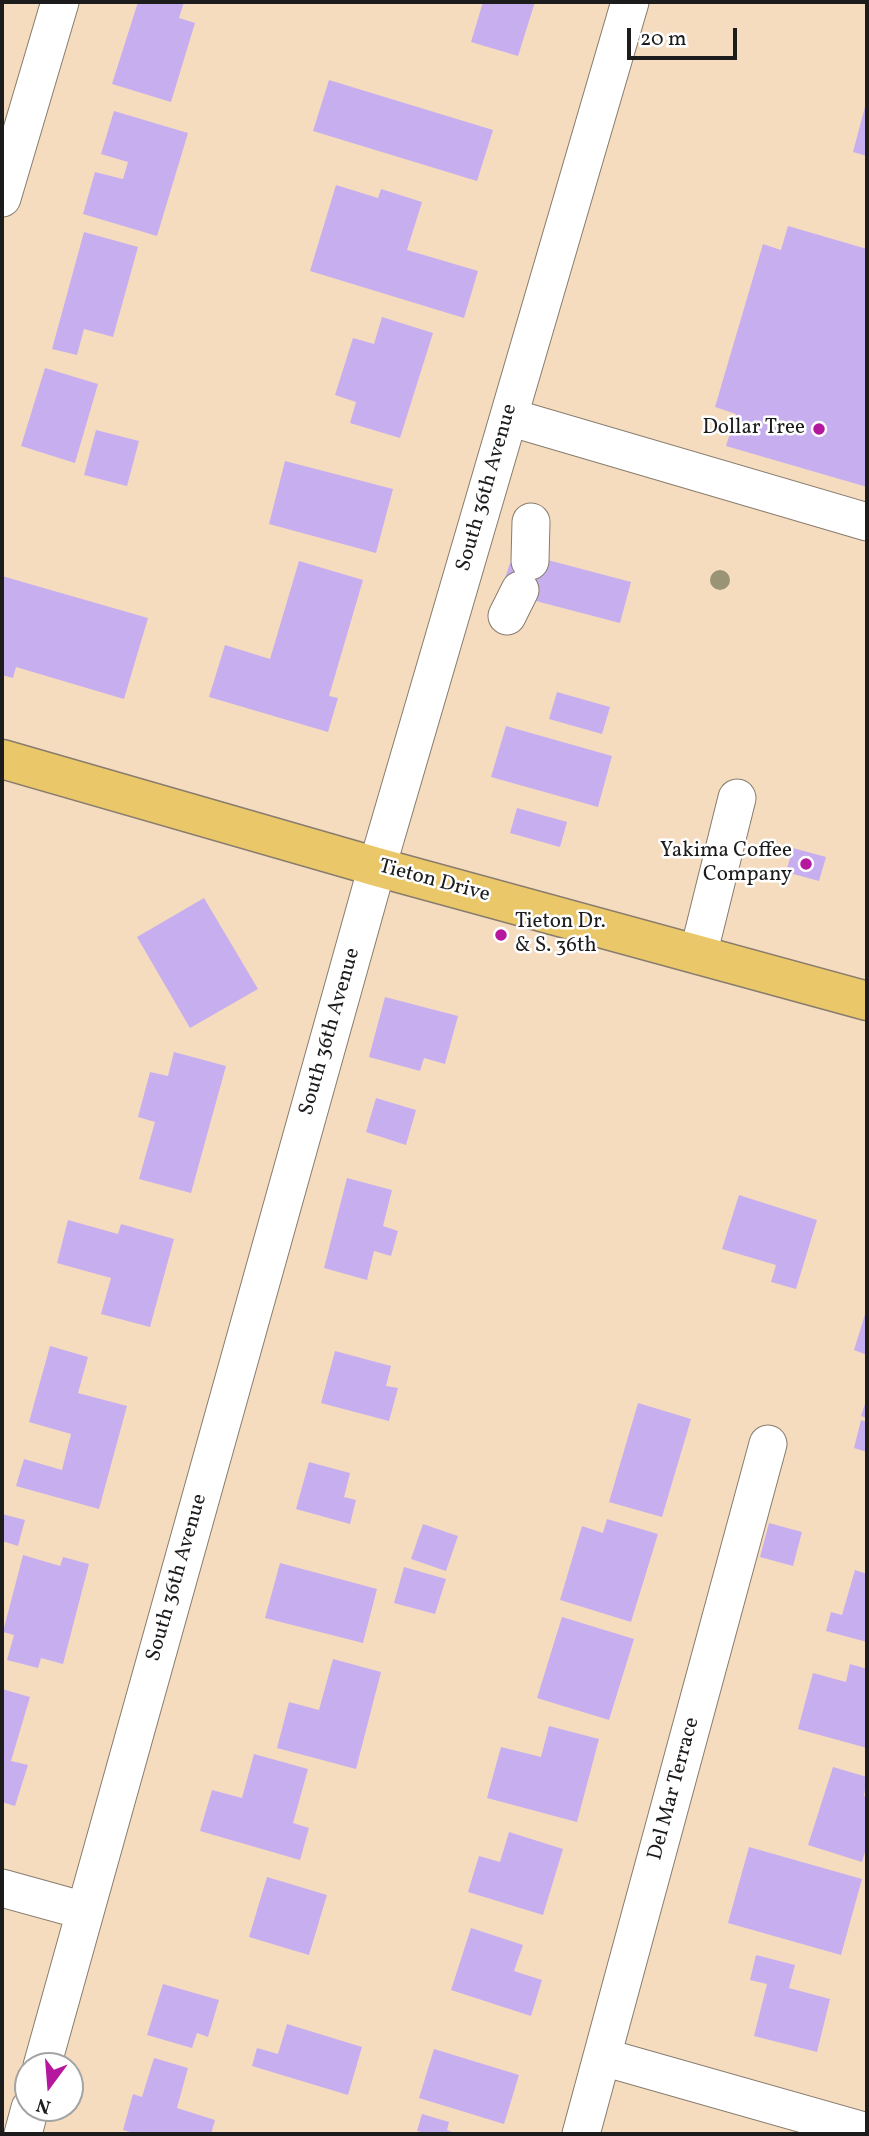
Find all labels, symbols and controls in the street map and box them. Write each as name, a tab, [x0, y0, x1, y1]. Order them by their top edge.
scale bar	[631, 14, 741, 58]
text: 20 m	[640, 25, 686, 54]
street label: South 36th Avenue	[452, 401, 524, 575]
place label: Dollar Tree	[703, 416, 805, 442]
marker: Dollar Tree	[811, 421, 827, 437]
place label: Yakima Coffee Company	[660, 839, 792, 889]
street label: Tieton Drive	[376, 855, 492, 909]
marker: Yakima Coffee Company	[798, 856, 814, 872]
place label: Tieton Dr. & S. 36th	[515, 910, 606, 960]
marker: Tieton Dr. & S. 36th	[493, 927, 509, 943]
street label: South 36th Avenue	[295, 945, 367, 1119]
street label: South 36th Avenue	[142, 1491, 214, 1665]
street label: Del Mar Terrace	[644, 1715, 706, 1863]
north arrow	[14, 2052, 84, 2122]
text: N	[34, 2091, 54, 2120]

